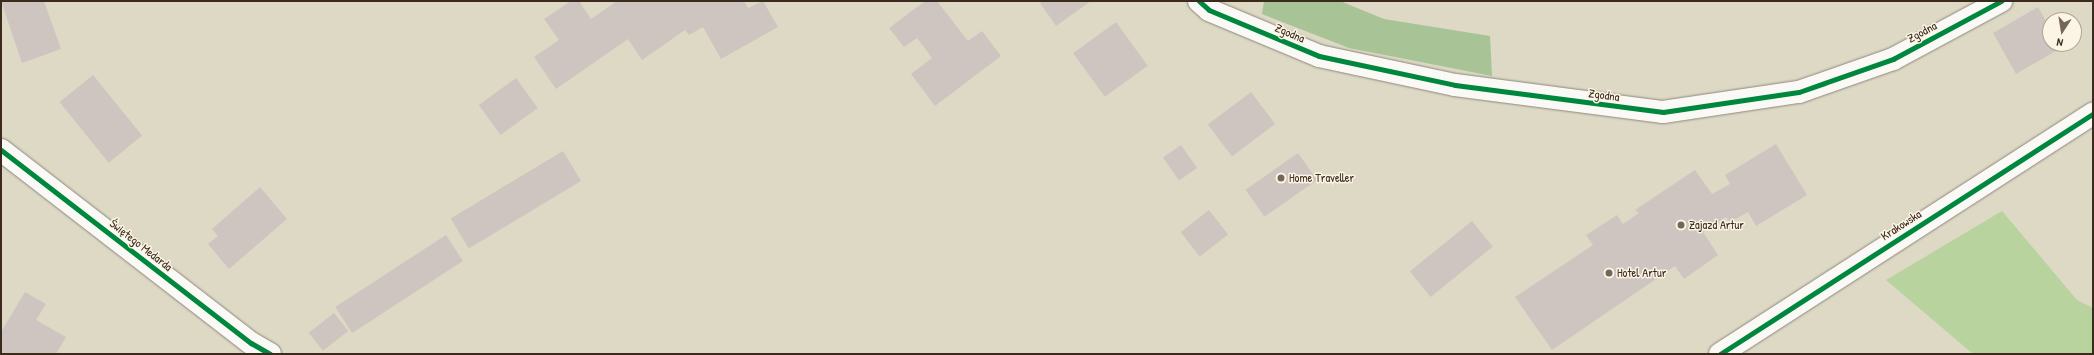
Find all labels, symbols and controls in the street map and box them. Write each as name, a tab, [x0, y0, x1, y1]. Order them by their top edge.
north arrow	[2042, 12, 2082, 52]
street label: Zgodna	[1905, 18, 1939, 46]
street label: Zgodna	[1273, 20, 1307, 46]
text: N	[2055, 35, 2064, 50]
street label: Zgodna	[1588, 86, 1620, 104]
place label: Home Traveller	[1289, 171, 1354, 185]
marker: Home Traveller	[1276, 173, 1286, 183]
street label: Krakowska	[1878, 207, 1924, 243]
street label: Świętego Medarda	[107, 216, 175, 274]
place label: Zajazd Artur	[1689, 218, 1744, 232]
marker: Zajazd Artur	[1676, 220, 1686, 230]
place label: Hotel Artur	[1617, 266, 1666, 280]
marker: Hotel Artur	[1604, 268, 1614, 278]

